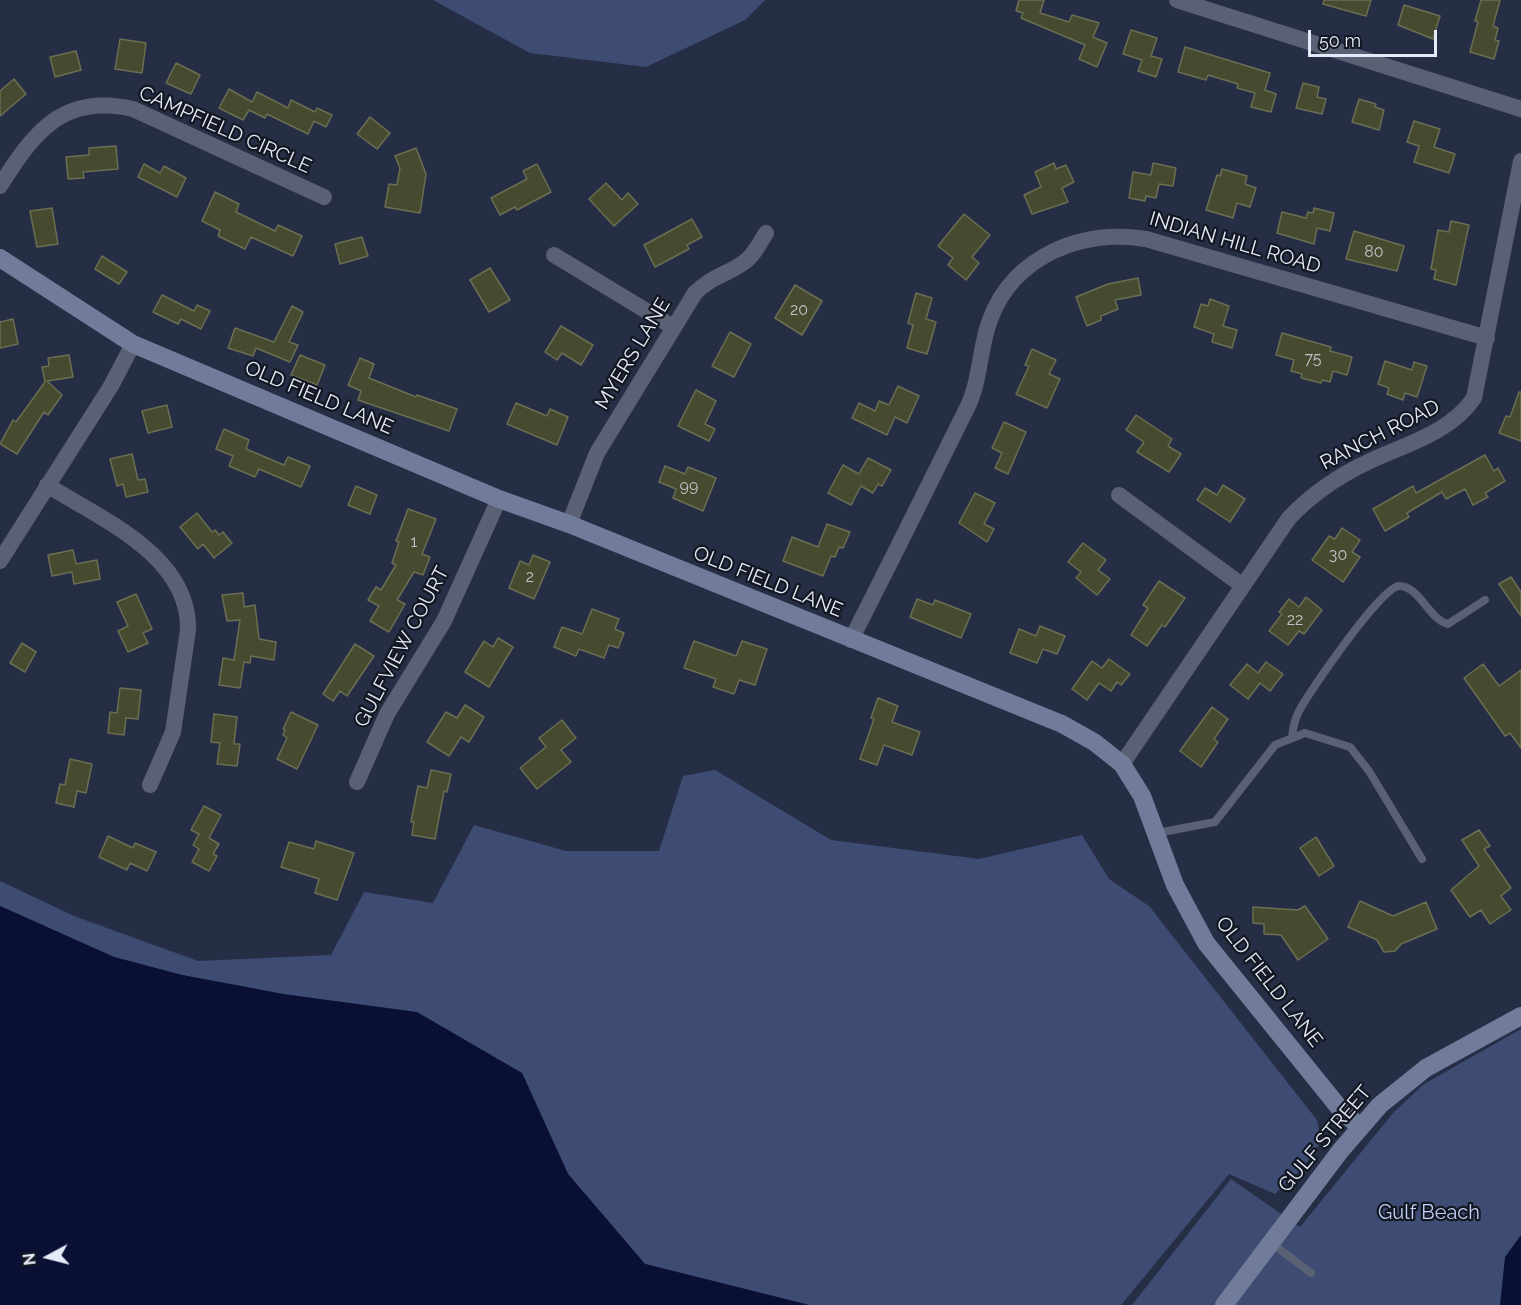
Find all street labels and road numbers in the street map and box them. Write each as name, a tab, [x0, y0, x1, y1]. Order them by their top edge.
street label: CAMPFIELD CIRCLE	[135, 81, 315, 179]
street label: INDIAN HILL ROAD	[1147, 207, 1323, 279]
street label: MYERS LANE	[590, 294, 676, 414]
street label: OLD FIELD LANE	[241, 356, 397, 440]
street label: RANCH ROAD	[1316, 395, 1444, 475]
street label: OLD FIELD LANE	[690, 541, 846, 623]
street label: GULFVIEW COURT	[350, 563, 454, 731]
street label: OLD FIELD LANE	[1211, 912, 1327, 1052]
street label: GULF STREET	[1273, 1081, 1377, 1197]

